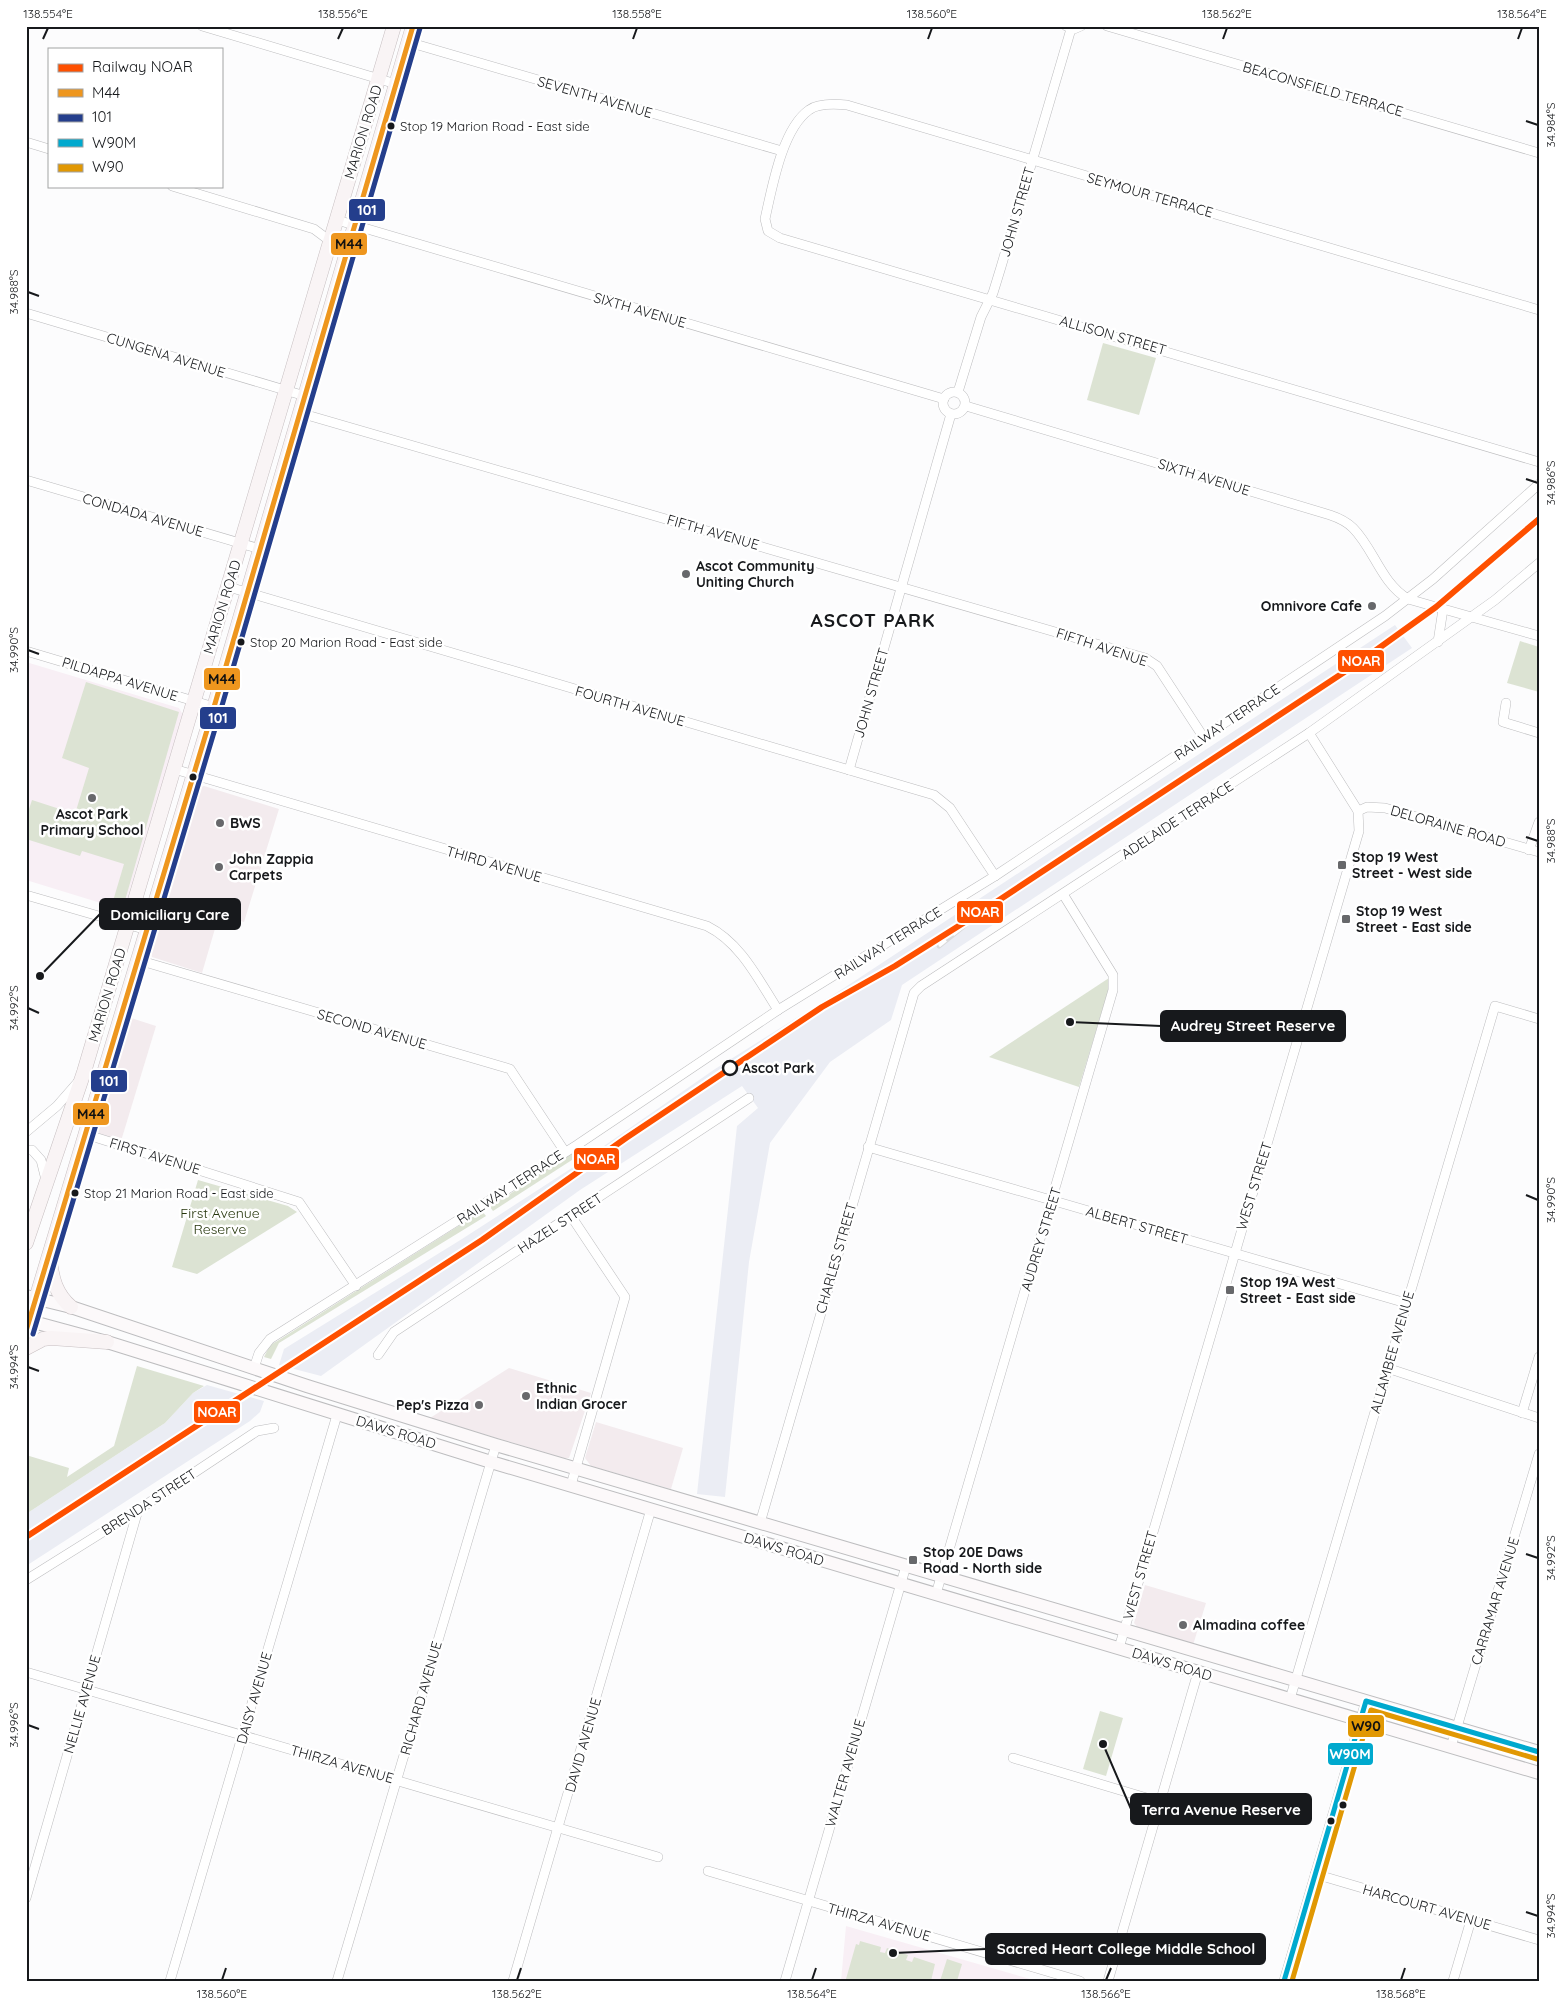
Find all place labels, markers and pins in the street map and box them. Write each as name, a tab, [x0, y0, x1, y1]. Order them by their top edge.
place label: Stop 19 Marion Road - East side	[400, 118, 590, 134]
marker: Stop 19 Marion Road - East side	[386, 121, 396, 131]
place label: Ascot Community Uniting Church	[696, 557, 815, 591]
marker: Ascot Community Uniting Church	[680, 568, 692, 580]
place label: Omnivore Cafe	[1261, 597, 1362, 615]
marker: Omnivore Cafe	[1366, 600, 1378, 612]
place label: Stop 20 Marion Road - East side	[250, 634, 443, 650]
marker: Stop 20 Marion Road - East side	[236, 637, 246, 647]
unlabelled marker	[188, 772, 198, 782]
marker: Ascot Park Primary School	[86, 792, 98, 804]
place label: Ascot Park Primary School	[41, 805, 143, 839]
place label: BWS	[230, 814, 261, 832]
marker: BWS	[214, 817, 226, 829]
place label: Stop 19 West Street - West side	[1352, 848, 1472, 882]
place label: John Zappia Carpets	[229, 850, 313, 884]
marker: Stop 19 West Street - West side	[1336, 859, 1348, 871]
marker: John Zappia Carpets	[213, 861, 225, 873]
callout: Domiciliary Care	[100, 899, 240, 929]
place label: Stop 19 West Street - East side	[1356, 902, 1472, 936]
marker: Stop 19 West Street - East side	[1340, 913, 1352, 925]
callout: Audrey Street Reserve	[1161, 1011, 1345, 1041]
place label: Ascot Park	[742, 1059, 815, 1077]
marker: Ascot Park	[722, 1060, 738, 1076]
place label: Stop 21 Marion Road - East side	[84, 1185, 274, 1201]
marker: Stop 21 Marion Road - East side	[70, 1188, 80, 1198]
place label: Stop 19A West Street - East side	[1240, 1273, 1356, 1307]
marker: Stop 19A West Street - East side	[1224, 1284, 1236, 1296]
place label: Ethnic Indian Grocer	[536, 1379, 627, 1413]
marker: Ethnic Indian Grocer	[520, 1390, 532, 1402]
place label: Pep's Pizza	[396, 1396, 469, 1414]
marker: Pep's Pizza	[473, 1399, 485, 1411]
place label: Stop 20E Daws Road - North side	[923, 1543, 1042, 1577]
marker: Stop 20E Daws Road - North side	[907, 1554, 919, 1566]
place label: Almadina coffee	[1193, 1616, 1305, 1634]
marker: Almadina coffee	[1177, 1619, 1189, 1631]
callout: Terra Avenue Reserve	[1131, 1794, 1311, 1824]
unlabelled marker	[1338, 1800, 1348, 1810]
unlabelled marker	[1326, 1816, 1336, 1826]
callout: Sacred Heart College Middle School	[986, 1934, 1265, 1964]

